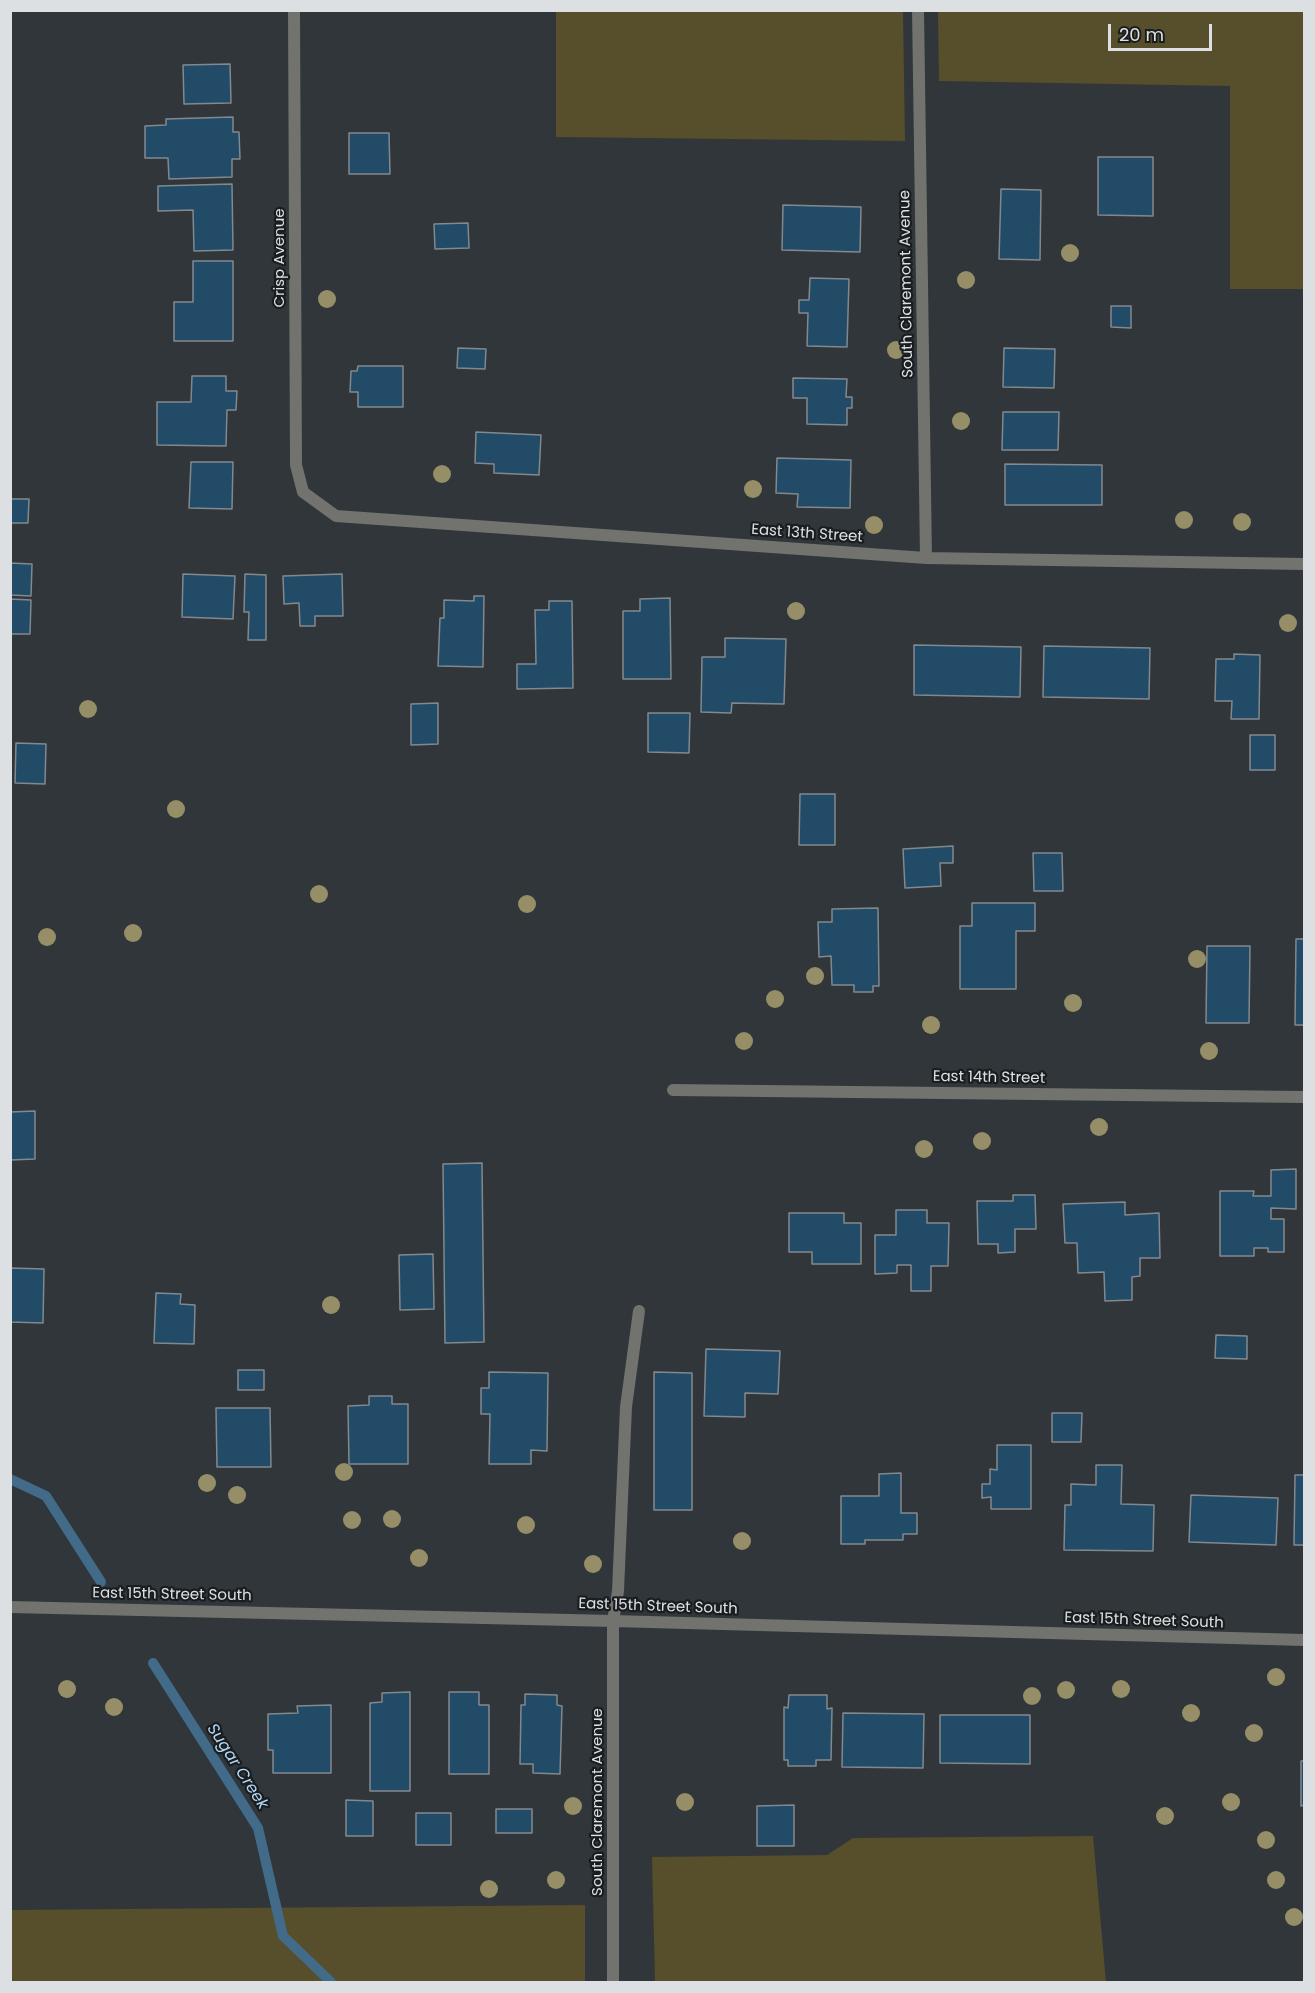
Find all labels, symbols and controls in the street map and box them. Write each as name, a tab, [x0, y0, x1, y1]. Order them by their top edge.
scale bar	[1111, 12, 1214, 50]
text: 20 m	[1119, 22, 1164, 47]
street label: South Claremont Avenue	[896, 190, 918, 378]
street label: Crisp Avenue	[271, 208, 289, 308]
street label: East 13th Street	[751, 521, 863, 547]
street label: East 14th Street	[933, 1068, 1045, 1088]
street label: East 15th Street South	[92, 1585, 252, 1605]
street label: East 15th Street South	[578, 1595, 738, 1619]
street label: East 15th Street South	[1064, 1609, 1224, 1633]
street label: South Claremont Avenue	[589, 1708, 607, 1896]
water label: Sugar Creek	[202, 1721, 272, 1813]

